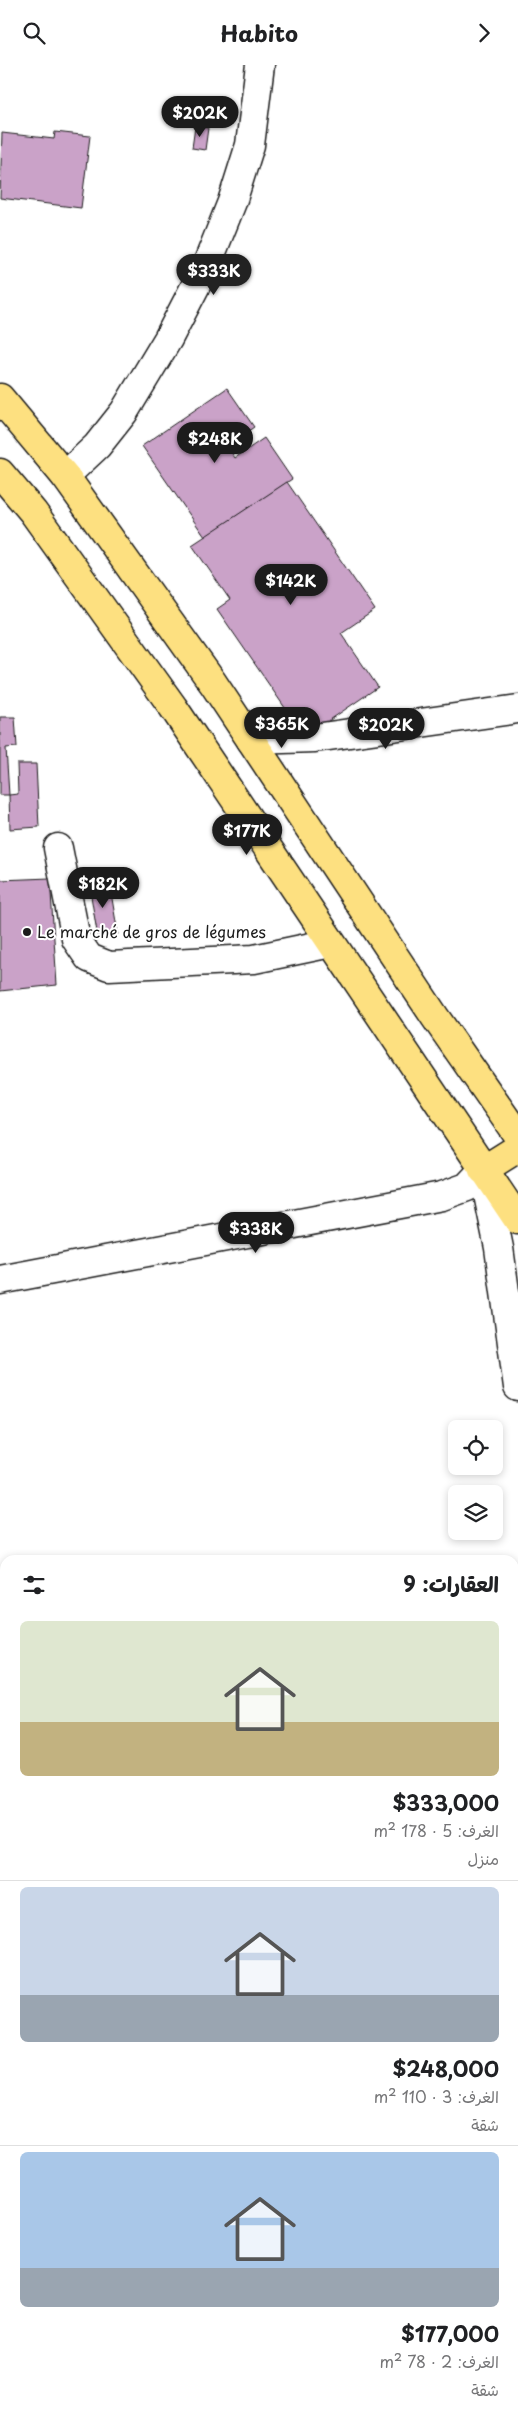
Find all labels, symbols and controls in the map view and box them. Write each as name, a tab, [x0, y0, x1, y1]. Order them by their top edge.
text: Habito	[220, 16, 298, 49]
icon: search	[20, 19, 48, 47]
icon: forward	[470, 19, 498, 47]
pin: $202K	[165, 95, 235, 138]
text: $202K	[173, 100, 227, 124]
pin: $333K	[179, 253, 249, 296]
text: $333K	[187, 258, 241, 282]
pin: $248K	[180, 421, 250, 464]
text: $248K	[188, 426, 242, 450]
pin: $142K	[256, 563, 326, 606]
text: $142K	[266, 568, 316, 592]
pin: $365K	[247, 707, 317, 749]
pin: $202K	[351, 707, 421, 750]
text: $365K	[255, 711, 309, 735]
text: $202K	[359, 712, 413, 736]
pin: $177K	[212, 813, 282, 856]
text: $177K	[223, 818, 271, 842]
pin: $182K	[68, 867, 138, 909]
text: $182K	[78, 871, 128, 895]
place label: Le marché de gros de légumes	[37, 919, 266, 943]
marker: Le marché de gros de légumes	[21, 926, 33, 938]
pin: $338K	[221, 1211, 291, 1254]
text: $338K	[229, 1216, 283, 1240]
map controls	[448, 1420, 503, 1540]
button: locate	[448, 1420, 503, 1475]
button: layers	[448, 1485, 503, 1540]
text: العقارات: 9	[403, 1567, 499, 1599]
icon: filters	[20, 1571, 48, 1599]
icon: home	[215, 1654, 305, 1744]
text: $333,000	[393, 1786, 499, 1818]
text: الغرف: 5 · 178 m²	[373, 1818, 499, 1842]
text: منزل	[467, 1846, 499, 1870]
icon: home	[215, 1919, 305, 2009]
text: $248,000	[393, 2052, 499, 2084]
text: الغرف: 3 · 110 m²	[374, 2084, 499, 2108]
text: شقة	[471, 2112, 499, 2136]
icon: home	[215, 2184, 305, 2274]
text: $177,000	[401, 2317, 499, 2349]
text: الغرف: 2 · 78 m²	[379, 2349, 499, 2373]
text: شقة	[471, 2377, 499, 2401]

